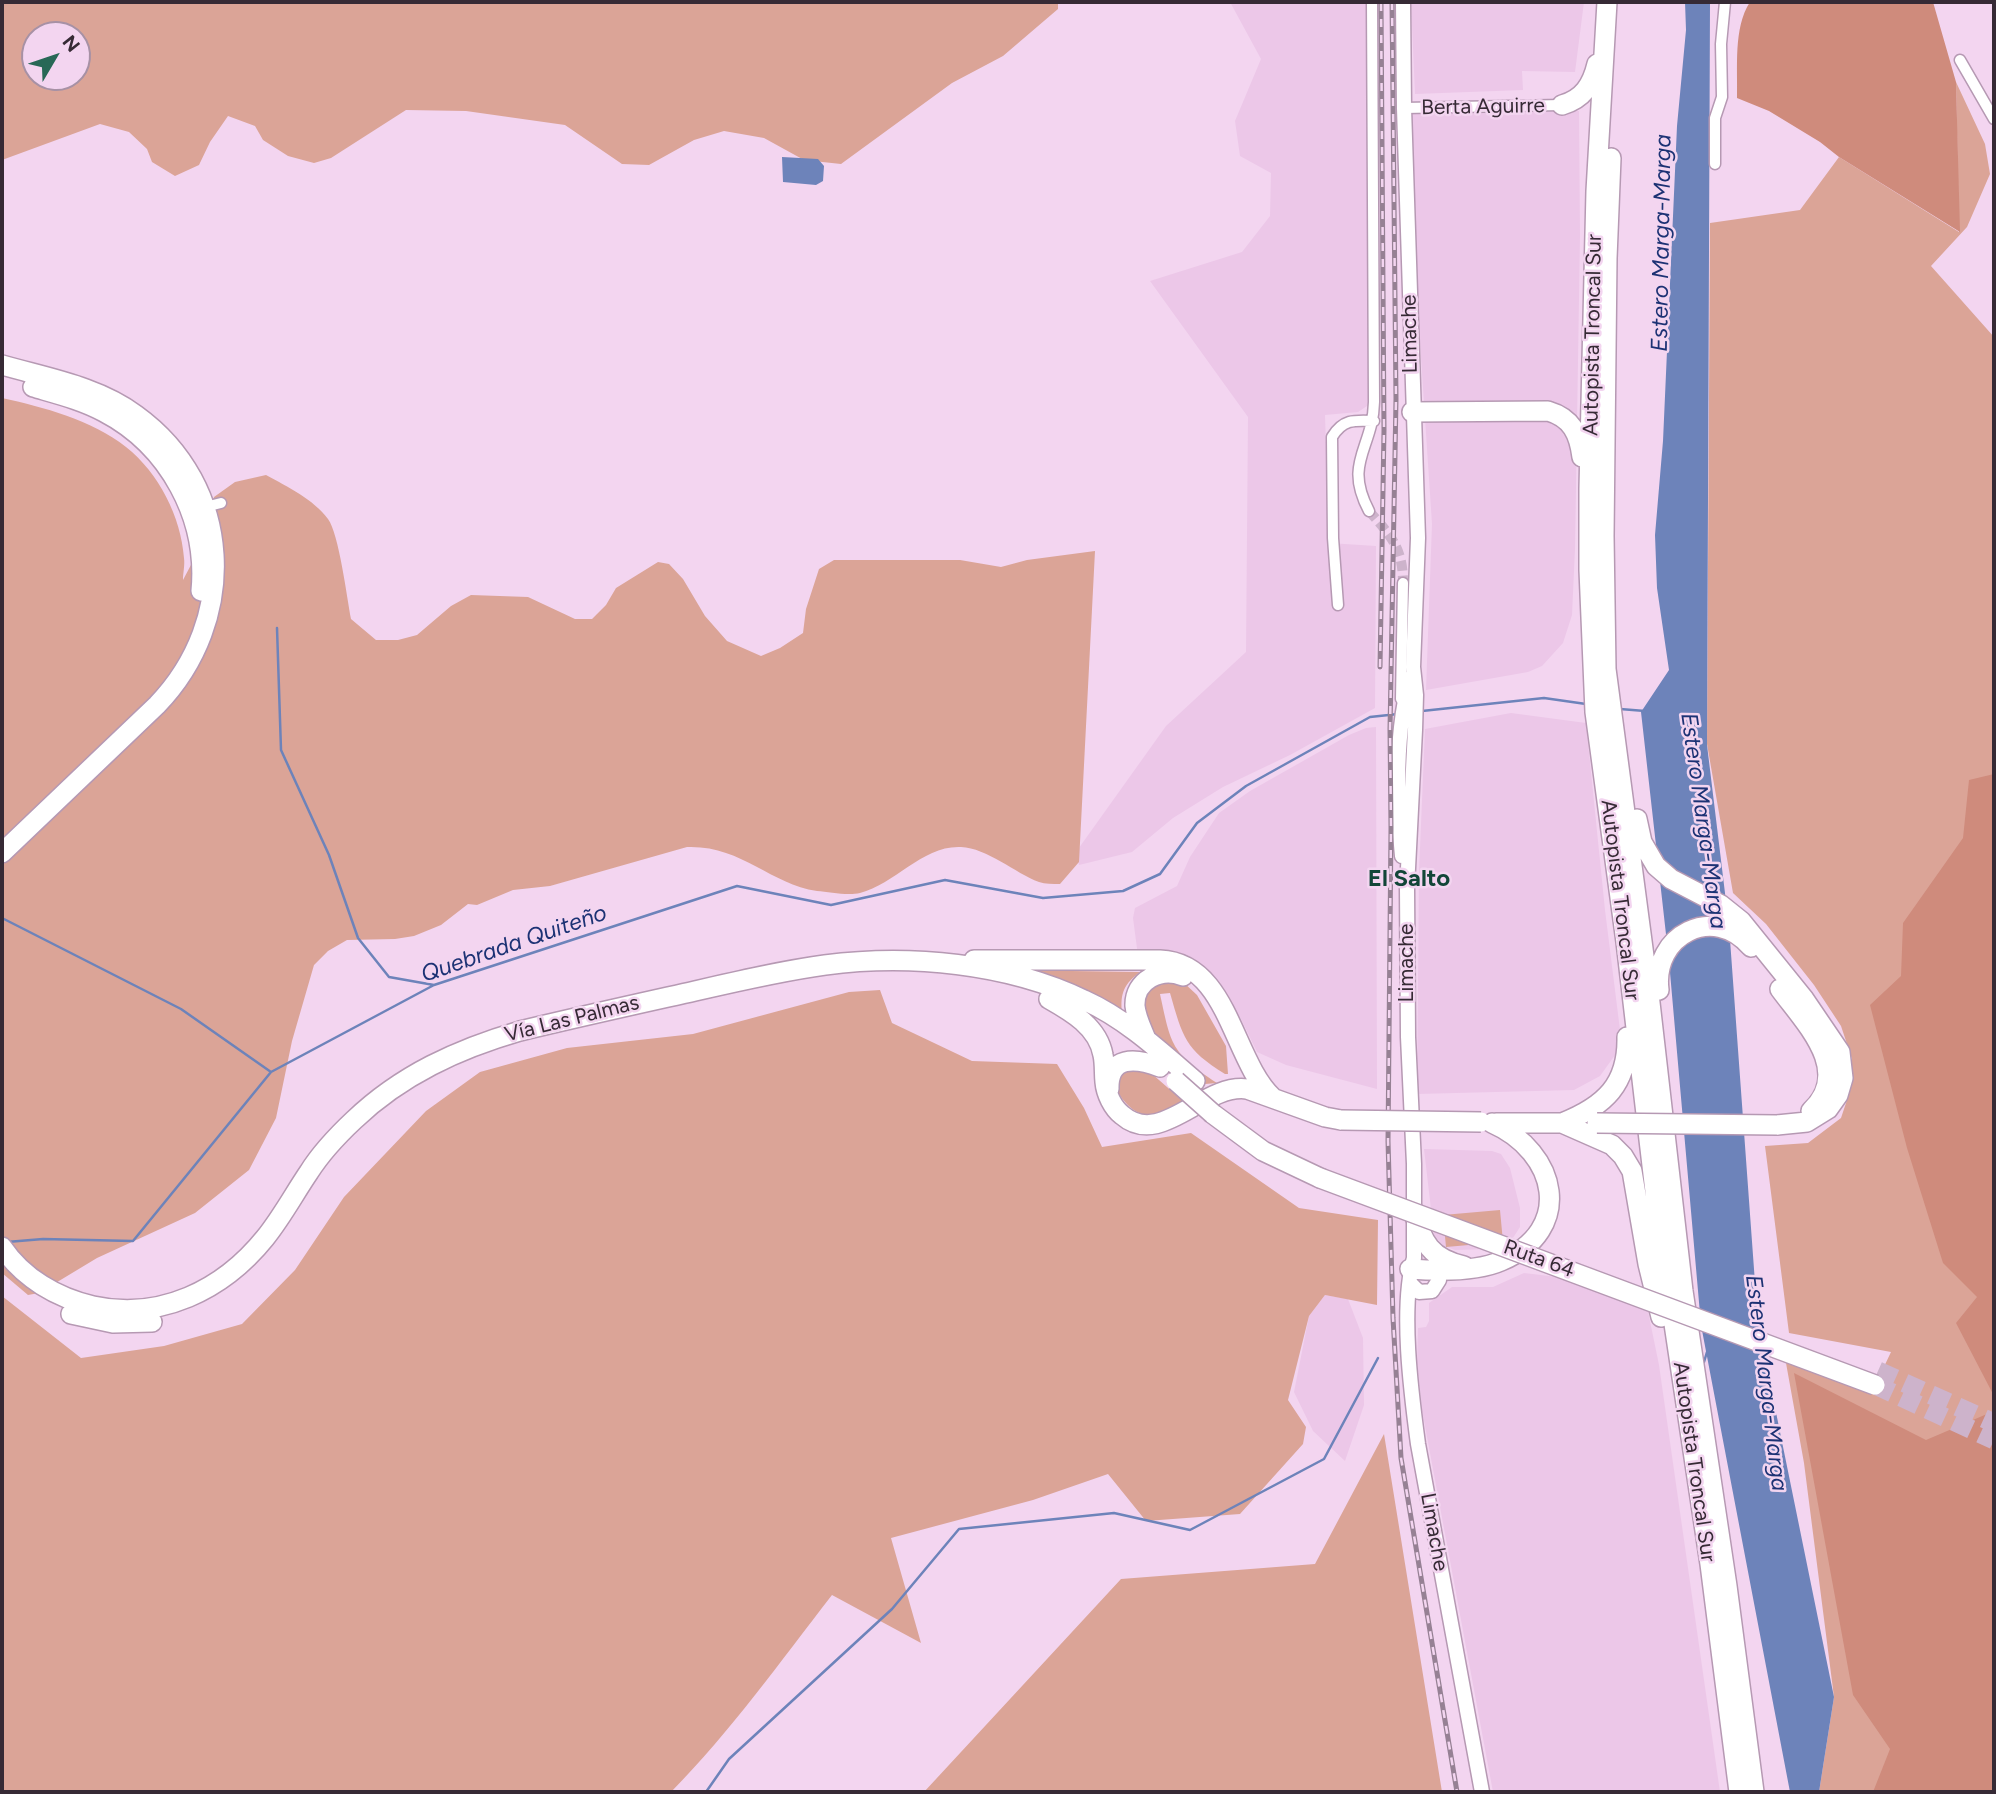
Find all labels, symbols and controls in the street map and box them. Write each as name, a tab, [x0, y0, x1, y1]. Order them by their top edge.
north arrow	[21, 21, 91, 91]
text: N	[58, 31, 85, 57]
street label: Berta Aguirre	[1421, 93, 1545, 121]
water label: Estero Marga-Marga	[1646, 134, 1678, 352]
street label: Autopista Troncal Sur	[1579, 234, 1607, 436]
street label: Limache	[1397, 294, 1423, 374]
water label: Estero Marga-Marga	[1674, 711, 1732, 931]
street label: Autopista Troncal Sur	[1595, 798, 1645, 1002]
district label: El Salto	[1368, 865, 1450, 893]
water label: Quebrada Quiteño	[417, 899, 611, 989]
street label: Limache	[1394, 924, 1420, 1002]
street label: Vía Las Palmas	[502, 990, 642, 1048]
street label: Ruta 64	[1500, 1235, 1578, 1283]
water label: Estero Marga-Marga	[1739, 1273, 1793, 1493]
street label: Autopista Troncal Sur	[1667, 1360, 1721, 1564]
street label: Limache	[1415, 1491, 1453, 1573]

